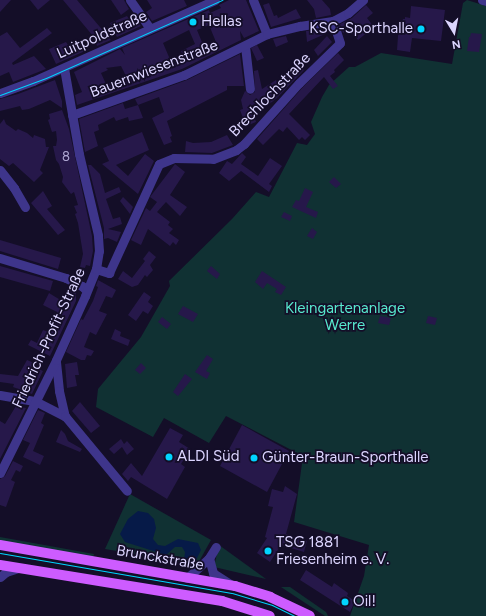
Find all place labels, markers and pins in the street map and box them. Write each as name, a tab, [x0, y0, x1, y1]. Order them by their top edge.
place label: Hellas	[201, 13, 242, 31]
marker: Hellas	[188, 17, 198, 27]
place label: KSC-Sporthalle	[309, 20, 413, 38]
marker: KSC-Sporthalle	[416, 24, 426, 34]
place label: ALDI Süd	[177, 448, 239, 466]
place label: Günter-Braun-Sporthalle	[262, 449, 428, 467]
marker: ALDI Süd	[164, 452, 174, 462]
marker: Günter-Braun-Sporthalle	[249, 453, 259, 463]
place label: TSG 1881 Friesenheim e. V.	[276, 533, 389, 568]
marker: TSG 1881 Friesenheim e. V.	[263, 546, 273, 556]
place label: Oil!	[353, 593, 376, 611]
marker: Oil!	[340, 597, 350, 607]

